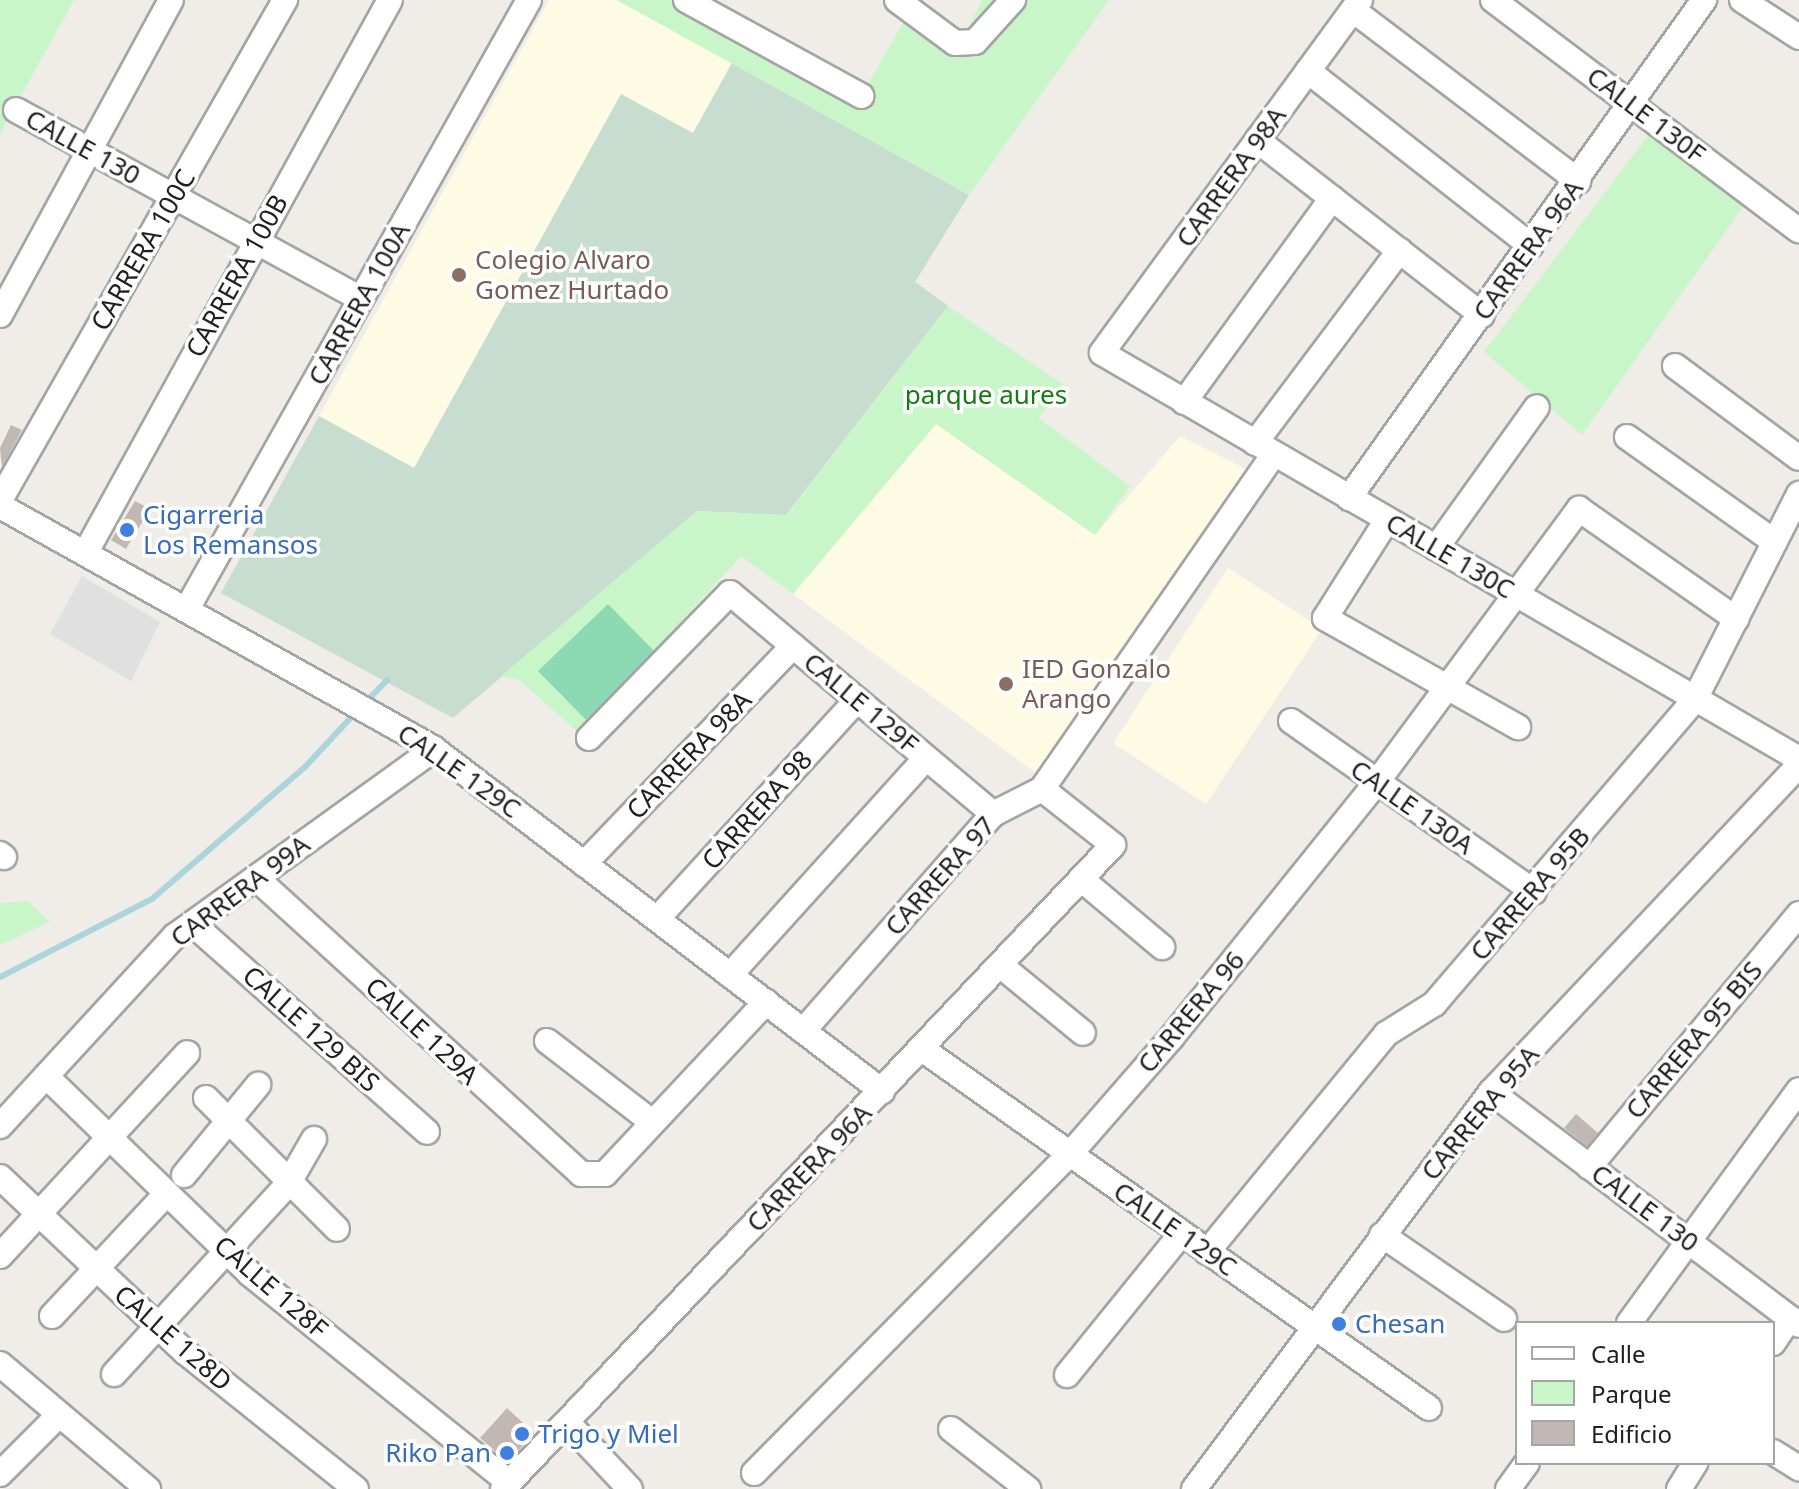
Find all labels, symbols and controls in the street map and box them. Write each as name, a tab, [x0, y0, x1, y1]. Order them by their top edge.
street label: CALLE 130F	[1581, 61, 1711, 169]
street label: CARRERA 98A	[1170, 101, 1292, 253]
street label: CALLE 130	[20, 103, 146, 191]
street label: CARRERA 100C	[84, 164, 202, 336]
street label: CARRERA 96A	[1467, 174, 1589, 326]
street label: CARRERA 100B	[180, 189, 294, 363]
street label: CARRERA 100A	[302, 217, 416, 391]
place label: Colegio Alvaro Gomez Hurtado	[475, 244, 669, 306]
marker: Colegio Alvaro Gomez Hurtado	[450, 266, 468, 284]
park label: parque aures	[905, 379, 1067, 411]
place label: Cigarreria Los Remansos	[143, 499, 318, 560]
street label: CALLE 130C	[1380, 507, 1520, 605]
marker: Cigarreria Los Remansos	[118, 521, 136, 539]
street label: CALLE 129F	[797, 646, 925, 760]
place label: IED Gonzalo Arango	[1022, 653, 1171, 714]
marker: IED Gonzalo Arango	[997, 675, 1015, 693]
street label: CARRERA 98A	[620, 685, 758, 825]
street label: CALLE 129C	[392, 717, 526, 825]
street label: CARRERA 98	[696, 744, 818, 876]
street label: CALLE 130A	[1345, 753, 1479, 861]
street label: CARRERA 97	[879, 810, 1001, 942]
street label: CARRERA 95B	[1464, 821, 1596, 967]
street label: CARRERA 99A	[164, 829, 316, 953]
street label: CARRERA 96	[1131, 945, 1251, 1079]
street label: CARRERA 95 BIS	[1619, 955, 1769, 1125]
street label: CALLE 129 BIS	[236, 960, 386, 1098]
street label: CALLE 129A	[359, 971, 485, 1091]
street label: CARRERA 95A	[1415, 1039, 1545, 1187]
street label: CARRERA 96A	[740, 1098, 878, 1238]
street label: CALLE 130	[1585, 1158, 1705, 1258]
street label: CALLE 129C	[1108, 1175, 1242, 1283]
street label: CALLE 128F	[208, 1229, 334, 1345]
street label: CALLE 128D	[108, 1279, 238, 1397]
place label: Chesan	[1355, 1308, 1445, 1340]
marker: Chesan	[1330, 1315, 1348, 1333]
legend	[1515, 1321, 1775, 1465]
text: Calle	[1591, 1337, 1646, 1370]
text: Parque	[1591, 1377, 1672, 1410]
text: Edificio	[1591, 1417, 1672, 1450]
place label: Trigo y Miel	[538, 1418, 679, 1450]
marker: Trigo y Miel	[513, 1425, 531, 1443]
place label: Riko Pan	[385, 1437, 491, 1469]
marker: Riko Pan	[498, 1444, 516, 1462]

